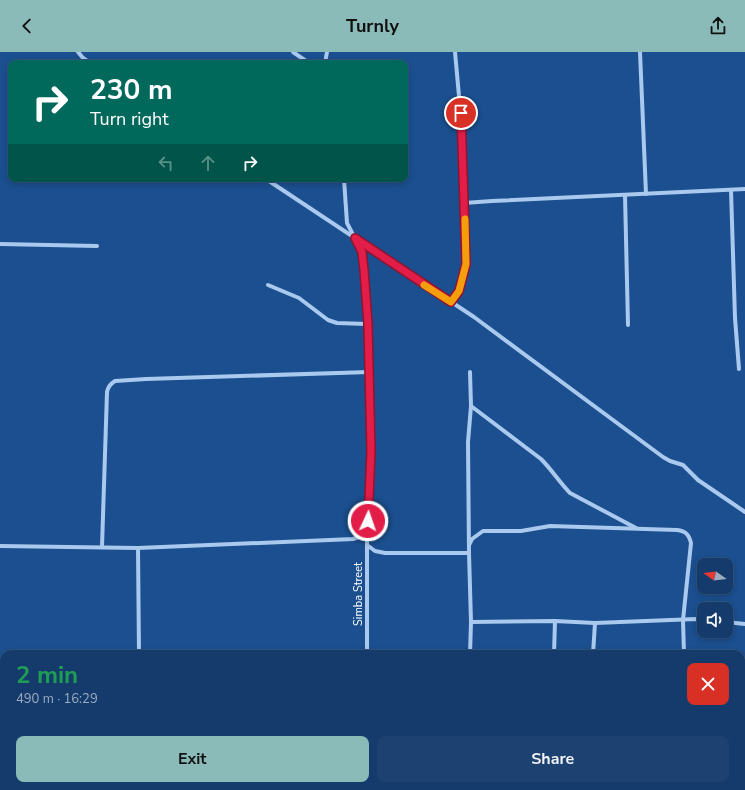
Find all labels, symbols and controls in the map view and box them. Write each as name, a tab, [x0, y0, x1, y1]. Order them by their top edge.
text: Turnly	[346, 14, 399, 38]
icon: back	[16, 15, 38, 37]
icon: share	[707, 15, 729, 37]
text: 230 m	[90, 71, 173, 109]
icon: right	[24, 76, 76, 128]
pin	[444, 96, 478, 130]
icon: arrive	[450, 102, 472, 124]
text: Turn right	[90, 107, 169, 131]
icon: left	[155, 152, 177, 174]
icon: ahead	[197, 152, 219, 174]
icon: right	[239, 152, 261, 174]
position arrow	[347, 500, 389, 542]
north arrow	[697, 558, 733, 594]
map controls	[697, 558, 733, 638]
street label: Simba Street	[351, 562, 366, 626]
button: sound	[697, 602, 733, 638]
text: 2 min	[16, 659, 78, 691]
button: close	[687, 663, 729, 705]
text: 490 m · 16:29	[16, 690, 98, 708]
button: Exit	[16, 736, 369, 782]
button: Share	[377, 736, 729, 782]

